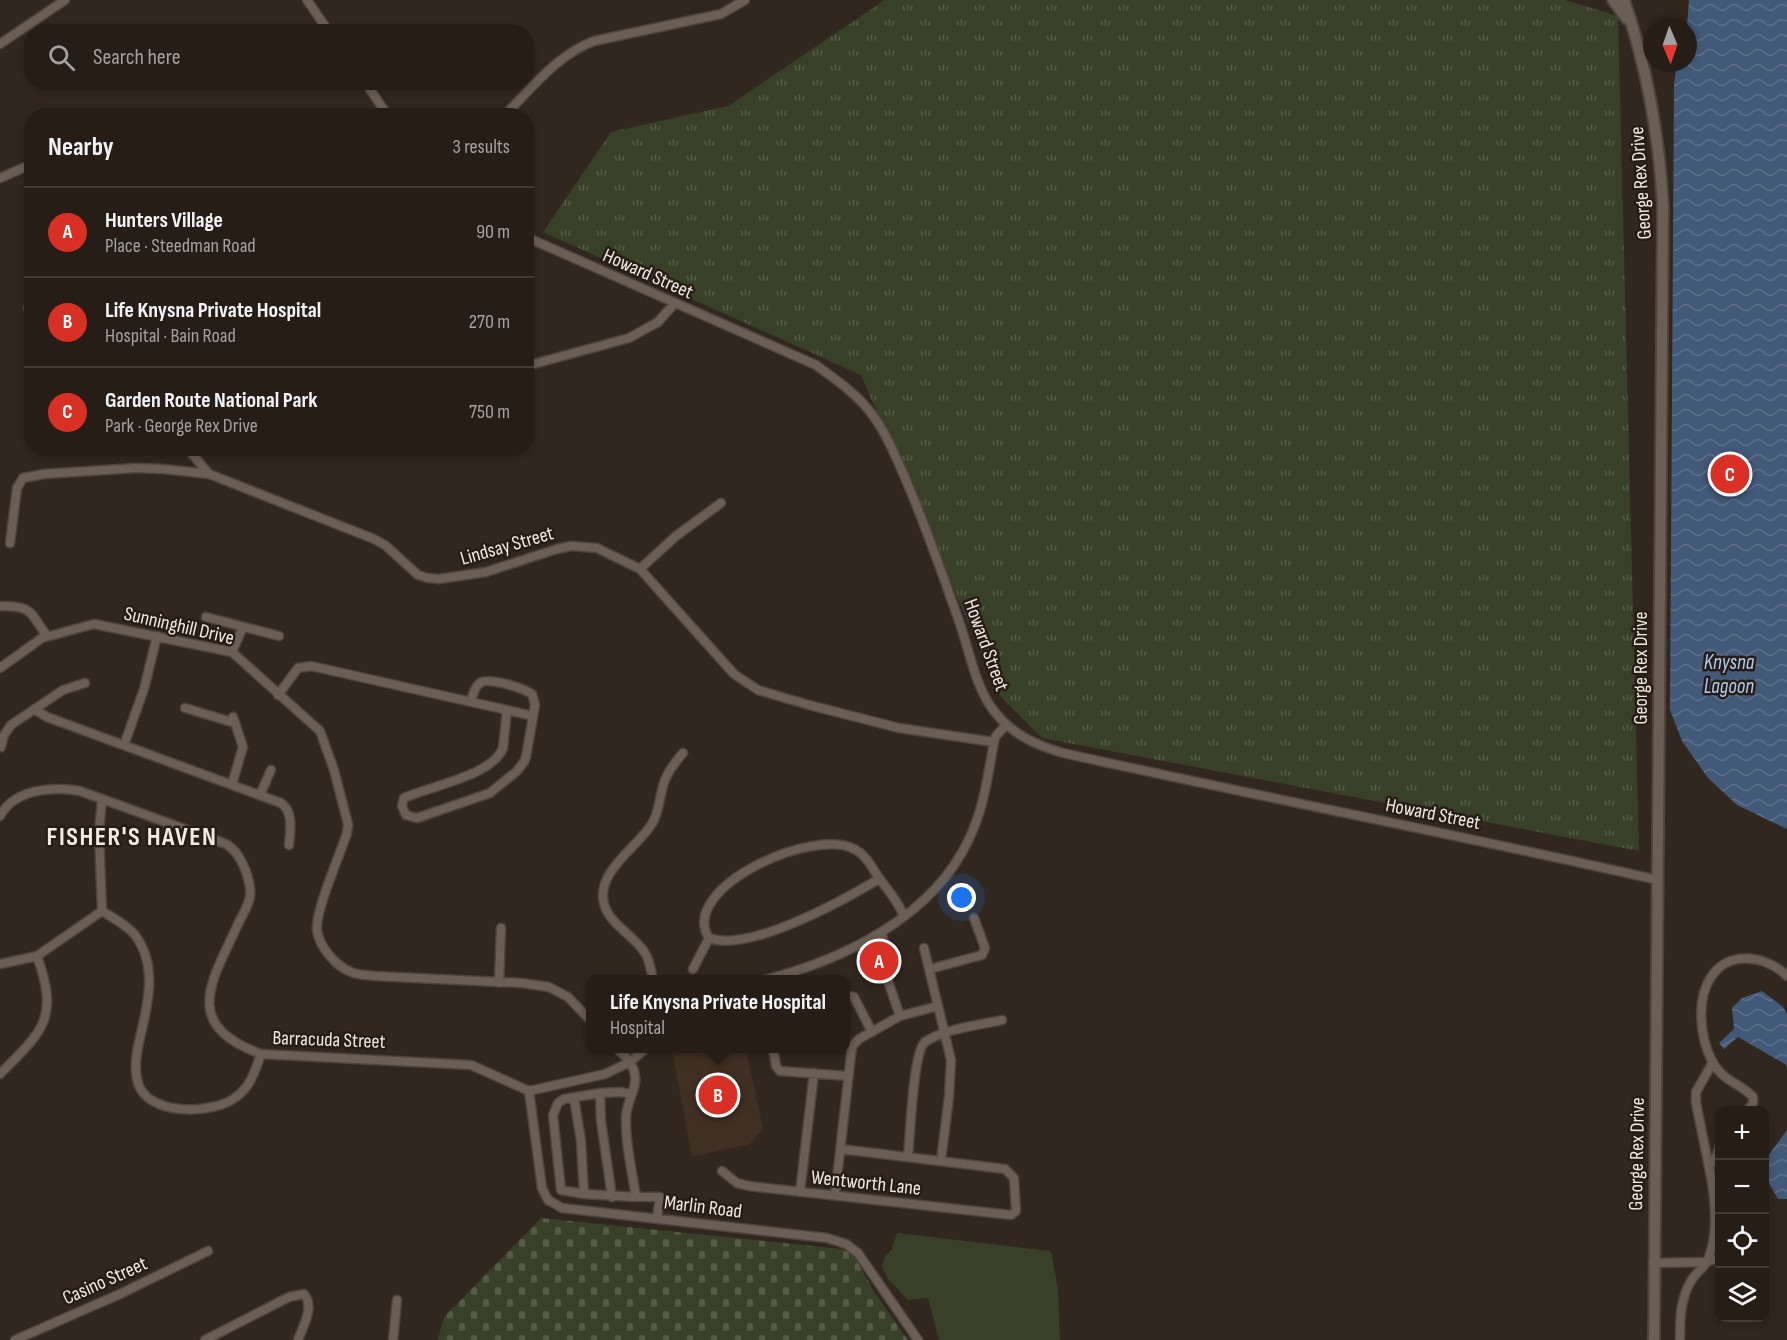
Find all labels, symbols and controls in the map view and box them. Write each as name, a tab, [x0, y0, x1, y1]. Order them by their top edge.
north arrow	[1643, 18, 1697, 72]
search box	[24, 24, 534, 90]
icon: search	[45, 41, 78, 74]
text: Search here	[93, 44, 180, 71]
street label: George Rex Drive	[1625, 126, 1657, 240]
text: Nearby	[48, 132, 114, 163]
text: 3 results	[453, 135, 510, 159]
text: Hunters Village	[105, 207, 223, 234]
text: A	[63, 220, 72, 244]
text: 90 m	[476, 220, 510, 244]
text: Place · Steedman Road	[105, 234, 256, 258]
street label: Howard Street	[599, 243, 697, 305]
text: Life Knysna Private Hospital	[105, 297, 321, 324]
text: B	[63, 310, 72, 334]
text: 270 m	[469, 310, 510, 334]
text: Hospital · Bain Road	[105, 324, 236, 348]
text: Garden Route National Park	[105, 387, 318, 414]
text: C	[62, 400, 73, 424]
text: 750 m	[469, 400, 510, 424]
text: Park · George Rex Drive	[105, 414, 258, 438]
pin: C	[1710, 452, 1750, 496]
street label: Lindsay Street	[458, 521, 556, 571]
street label: Howard Street	[958, 596, 1014, 694]
street label: Sunninghill Drive	[122, 602, 236, 650]
street label: George Rex Drive	[1629, 611, 1653, 725]
water label: Knysna Lagoon	[1704, 650, 1755, 699]
street label: Howard Street	[1384, 793, 1482, 835]
district label: FISHER'S HAVEN	[47, 822, 218, 853]
your location	[947, 883, 976, 912]
pin: A	[860, 938, 898, 984]
popup	[586, 975, 850, 1053]
text: Life Knysna Private Hospital	[610, 989, 826, 1016]
text: Hospital	[610, 1016, 665, 1040]
street label: Barracuda Street	[272, 1026, 386, 1054]
pin: B	[698, 1072, 738, 1118]
street label: George Rex Drive	[1624, 1097, 1650, 1211]
map controls	[1715, 1106, 1769, 1322]
button: +	[1715, 1106, 1769, 1160]
button: −	[1715, 1160, 1769, 1214]
street label: Wentworth Lane	[810, 1165, 922, 1201]
street label: Marlin Road	[663, 1190, 743, 1224]
button: locate	[1715, 1214, 1769, 1268]
street label: Casino Street	[59, 1252, 151, 1310]
button: layers	[1715, 1268, 1769, 1322]

